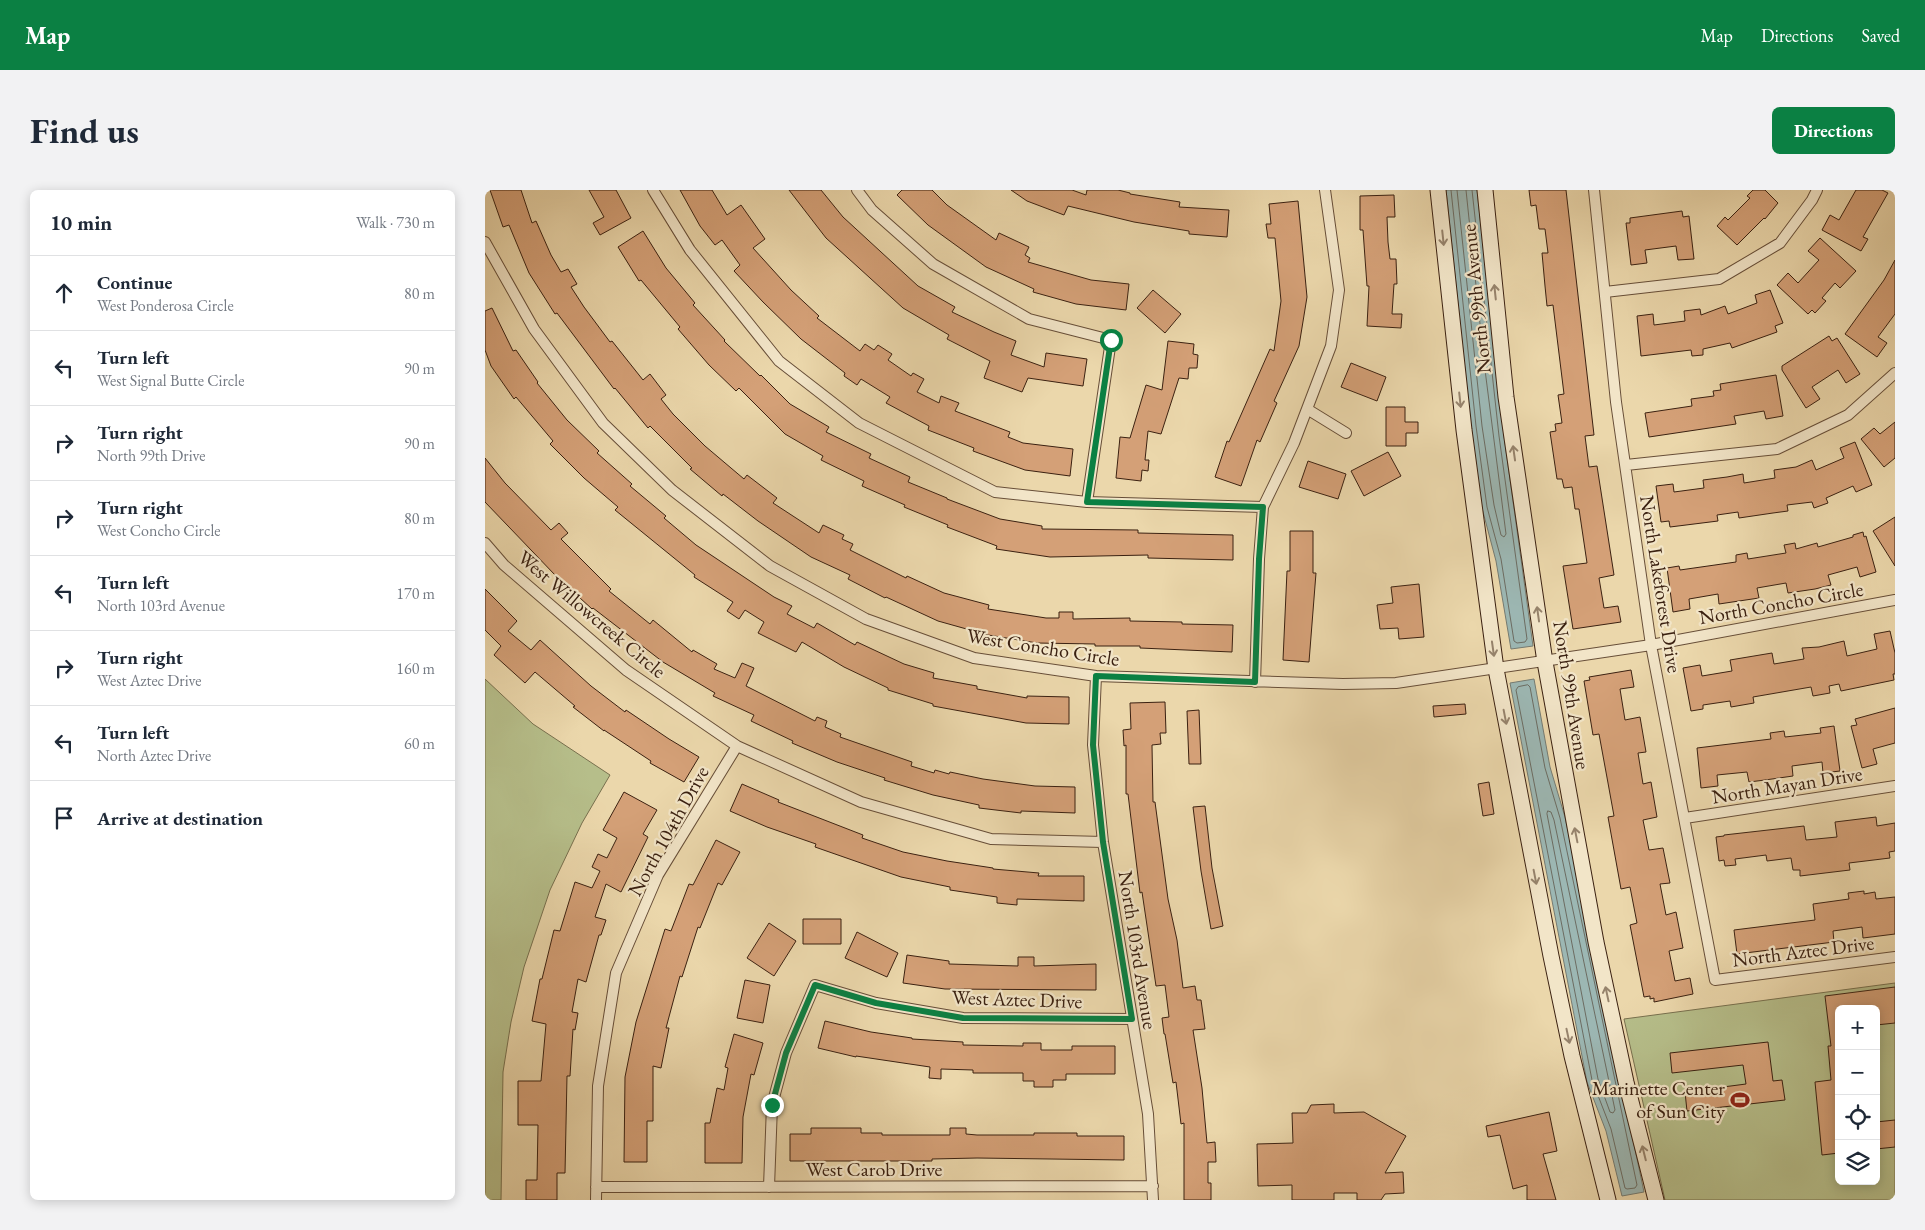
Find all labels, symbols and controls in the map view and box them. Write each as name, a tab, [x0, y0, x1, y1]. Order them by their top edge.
text: Map	[25, 20, 70, 51]
text: Map	[1701, 24, 1733, 47]
text: Directions	[1761, 24, 1833, 47]
text: Saved	[1861, 24, 1900, 47]
button: Directions	[1772, 107, 1895, 154]
text: Find us	[30, 108, 139, 153]
text: 10 min	[50, 209, 112, 236]
text: Walk · 730 m	[356, 212, 435, 233]
street label: North 99th Avenue	[1455, 223, 1497, 375]
one-way arrow	[1438, 230, 1448, 246]
text: Continue	[97, 270, 172, 295]
icon: ahead	[50, 279, 78, 307]
text: 80 m	[404, 283, 435, 304]
one-way arrow	[1490, 284, 1499, 300]
text: West Ponderosa Circle	[97, 295, 234, 316]
route start	[1100, 329, 1123, 352]
text: Turn left	[97, 345, 169, 370]
icon: left	[50, 354, 78, 382]
text: 90 m	[404, 358, 435, 379]
text: West Signal Butte Circle	[97, 370, 244, 391]
one-way arrow	[1455, 392, 1465, 408]
text: Turn right	[97, 420, 183, 445]
icon: right	[50, 429, 78, 457]
text: 90 m	[404, 433, 435, 454]
text: North 99th Drive	[97, 445, 205, 466]
one-way arrow	[1509, 445, 1519, 461]
street label: North Lakeforest Drive	[1634, 493, 1688, 675]
text: Turn right	[97, 495, 183, 520]
icon: right	[50, 504, 78, 532]
text: 80 m	[404, 508, 435, 529]
text: West Concho Circle	[97, 520, 221, 541]
street label: West Willowcreek Circle	[512, 544, 672, 684]
text: Turn left	[97, 570, 169, 595]
street label: North Concho Circle	[1697, 576, 1865, 630]
icon: left	[50, 579, 78, 607]
text: 170 m	[396, 583, 435, 604]
text: North 103rd Avenue	[97, 595, 225, 616]
one-way arrow	[1532, 606, 1542, 622]
street label: North 99th Avenue	[1547, 619, 1597, 771]
street label: West Concho Circle	[965, 622, 1121, 672]
one-way arrow	[1488, 641, 1498, 657]
text: Turn right	[97, 645, 183, 670]
icon: right	[50, 654, 78, 682]
text: 160 m	[396, 658, 435, 679]
text: West Aztec Drive	[97, 670, 201, 691]
one-way arrow	[1500, 709, 1510, 725]
text: Turn left	[97, 720, 169, 745]
icon: left	[50, 729, 78, 757]
text: 60 m	[404, 733, 435, 754]
text: North Aztec Drive	[97, 745, 211, 766]
street label: North Mayan Drive	[1710, 760, 1864, 810]
street label: North 104th Drive	[621, 761, 715, 901]
icon: arrive	[50, 804, 78, 832]
text: Arrive at destination	[97, 806, 263, 831]
one-way arrow	[1571, 827, 1580, 843]
one-way arrow	[1531, 868, 1540, 884]
street label: North 103rd Avenue	[1113, 869, 1163, 1031]
street label: North Aztec Drive	[1731, 929, 1876, 973]
street label: West Aztec Drive	[951, 984, 1083, 1014]
one-way arrow	[1602, 987, 1612, 1003]
map controls	[1835, 1005, 1880, 1185]
button: +	[1835, 1005, 1880, 1050]
one-way arrow	[1564, 1027, 1573, 1043]
button: −	[1835, 1050, 1880, 1095]
place label: Marinette Center of Sun City	[1592, 1075, 1725, 1124]
sports icon: Marinette Center of Sun City	[1729, 1089, 1751, 1111]
route end	[761, 1094, 784, 1117]
button: locate	[1835, 1095, 1880, 1140]
button: layers	[1835, 1140, 1880, 1185]
one-way arrow	[1639, 1145, 1648, 1161]
street label: West Carob Drive	[806, 1156, 943, 1182]

